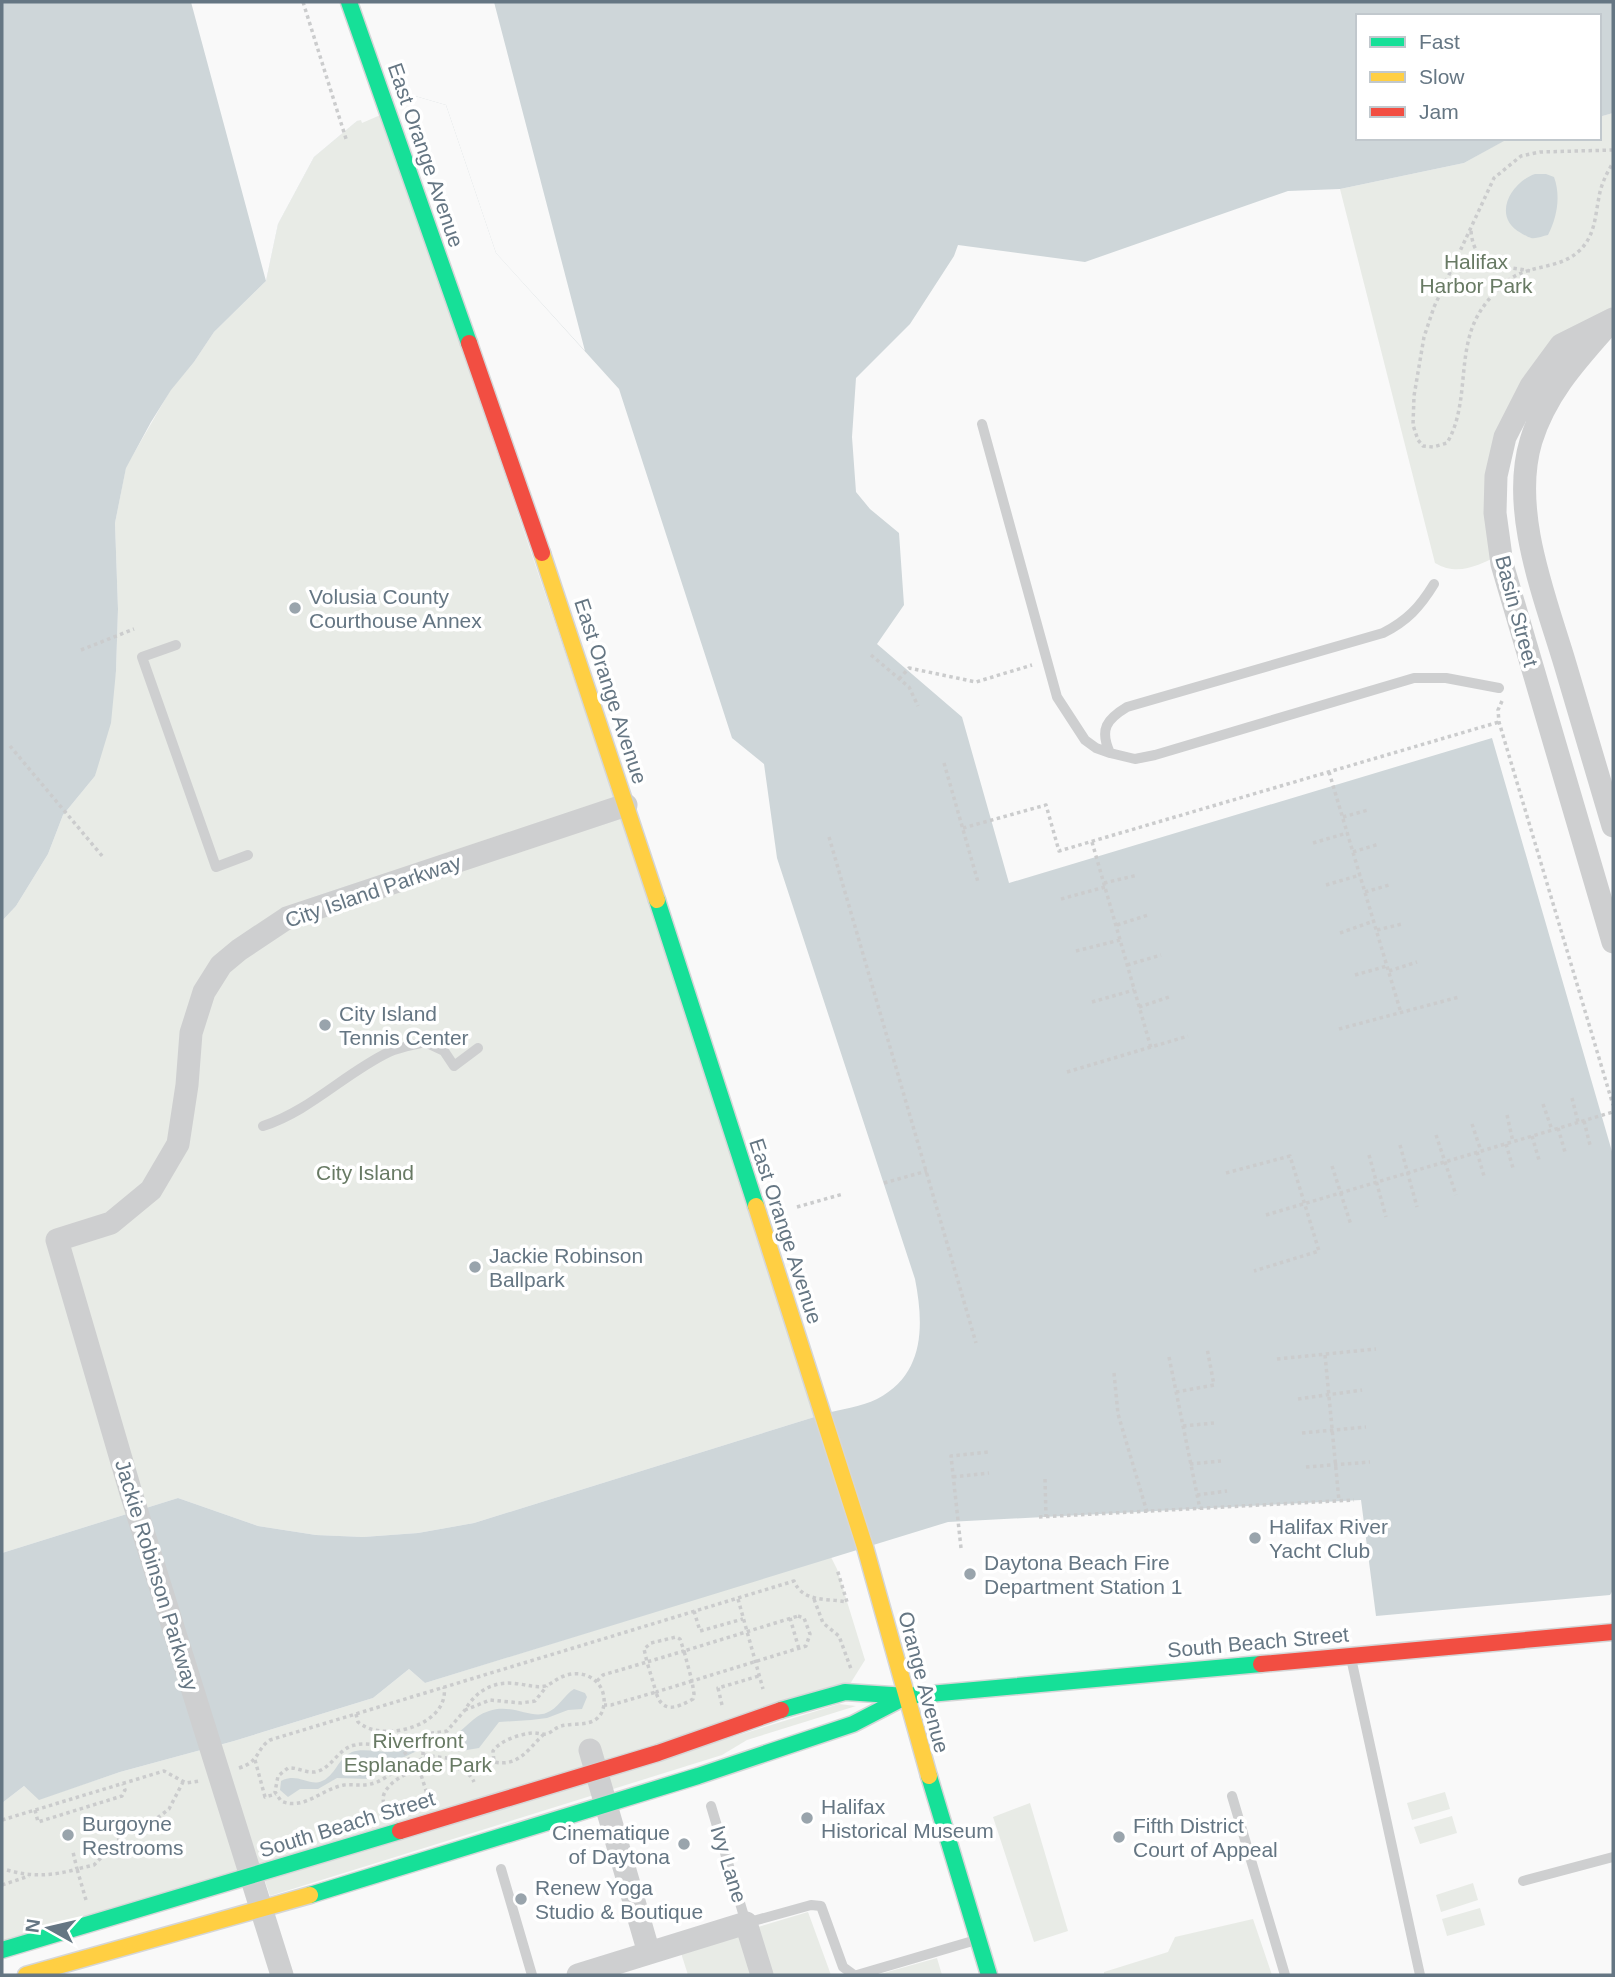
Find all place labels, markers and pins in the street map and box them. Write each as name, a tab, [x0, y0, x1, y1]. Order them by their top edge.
place label: Volusia County Courthouse Annex	[309, 585, 482, 632]
marker: Volusia County Courthouse Annex	[287, 600, 303, 616]
place label: City Island Tennis Center	[339, 1002, 469, 1049]
marker: City Island Tennis Center	[317, 1017, 333, 1033]
place label: Jackie Robinson Ballpark	[489, 1244, 643, 1291]
marker: Jackie Robinson Ballpark	[467, 1259, 483, 1275]
place label: Halifax River Yacht Club	[1269, 1515, 1388, 1562]
marker: Halifax River Yacht Club	[1247, 1530, 1263, 1546]
place label: Daytona Beach Fire Department Station 1	[984, 1551, 1182, 1598]
marker: Daytona Beach Fire Department Station 1	[962, 1566, 978, 1582]
place label: Halifax Historical Museum	[821, 1795, 994, 1842]
marker: Halifax Historical Museum	[799, 1810, 815, 1826]
place label: Burgoyne Restrooms	[82, 1812, 184, 1859]
place label: Fifth District Court of Appeal	[1133, 1814, 1278, 1861]
place label: Cinematique of Daytona	[552, 1821, 670, 1868]
marker: Burgoyne Restrooms	[60, 1827, 76, 1843]
marker: Fifth District Court of Appeal	[1111, 1829, 1127, 1845]
marker: Cinematique of Daytona	[676, 1836, 692, 1852]
place label: Renew Yoga Studio & Boutique	[535, 1876, 703, 1923]
marker: Renew Yoga Studio & Boutique	[513, 1891, 529, 1907]

